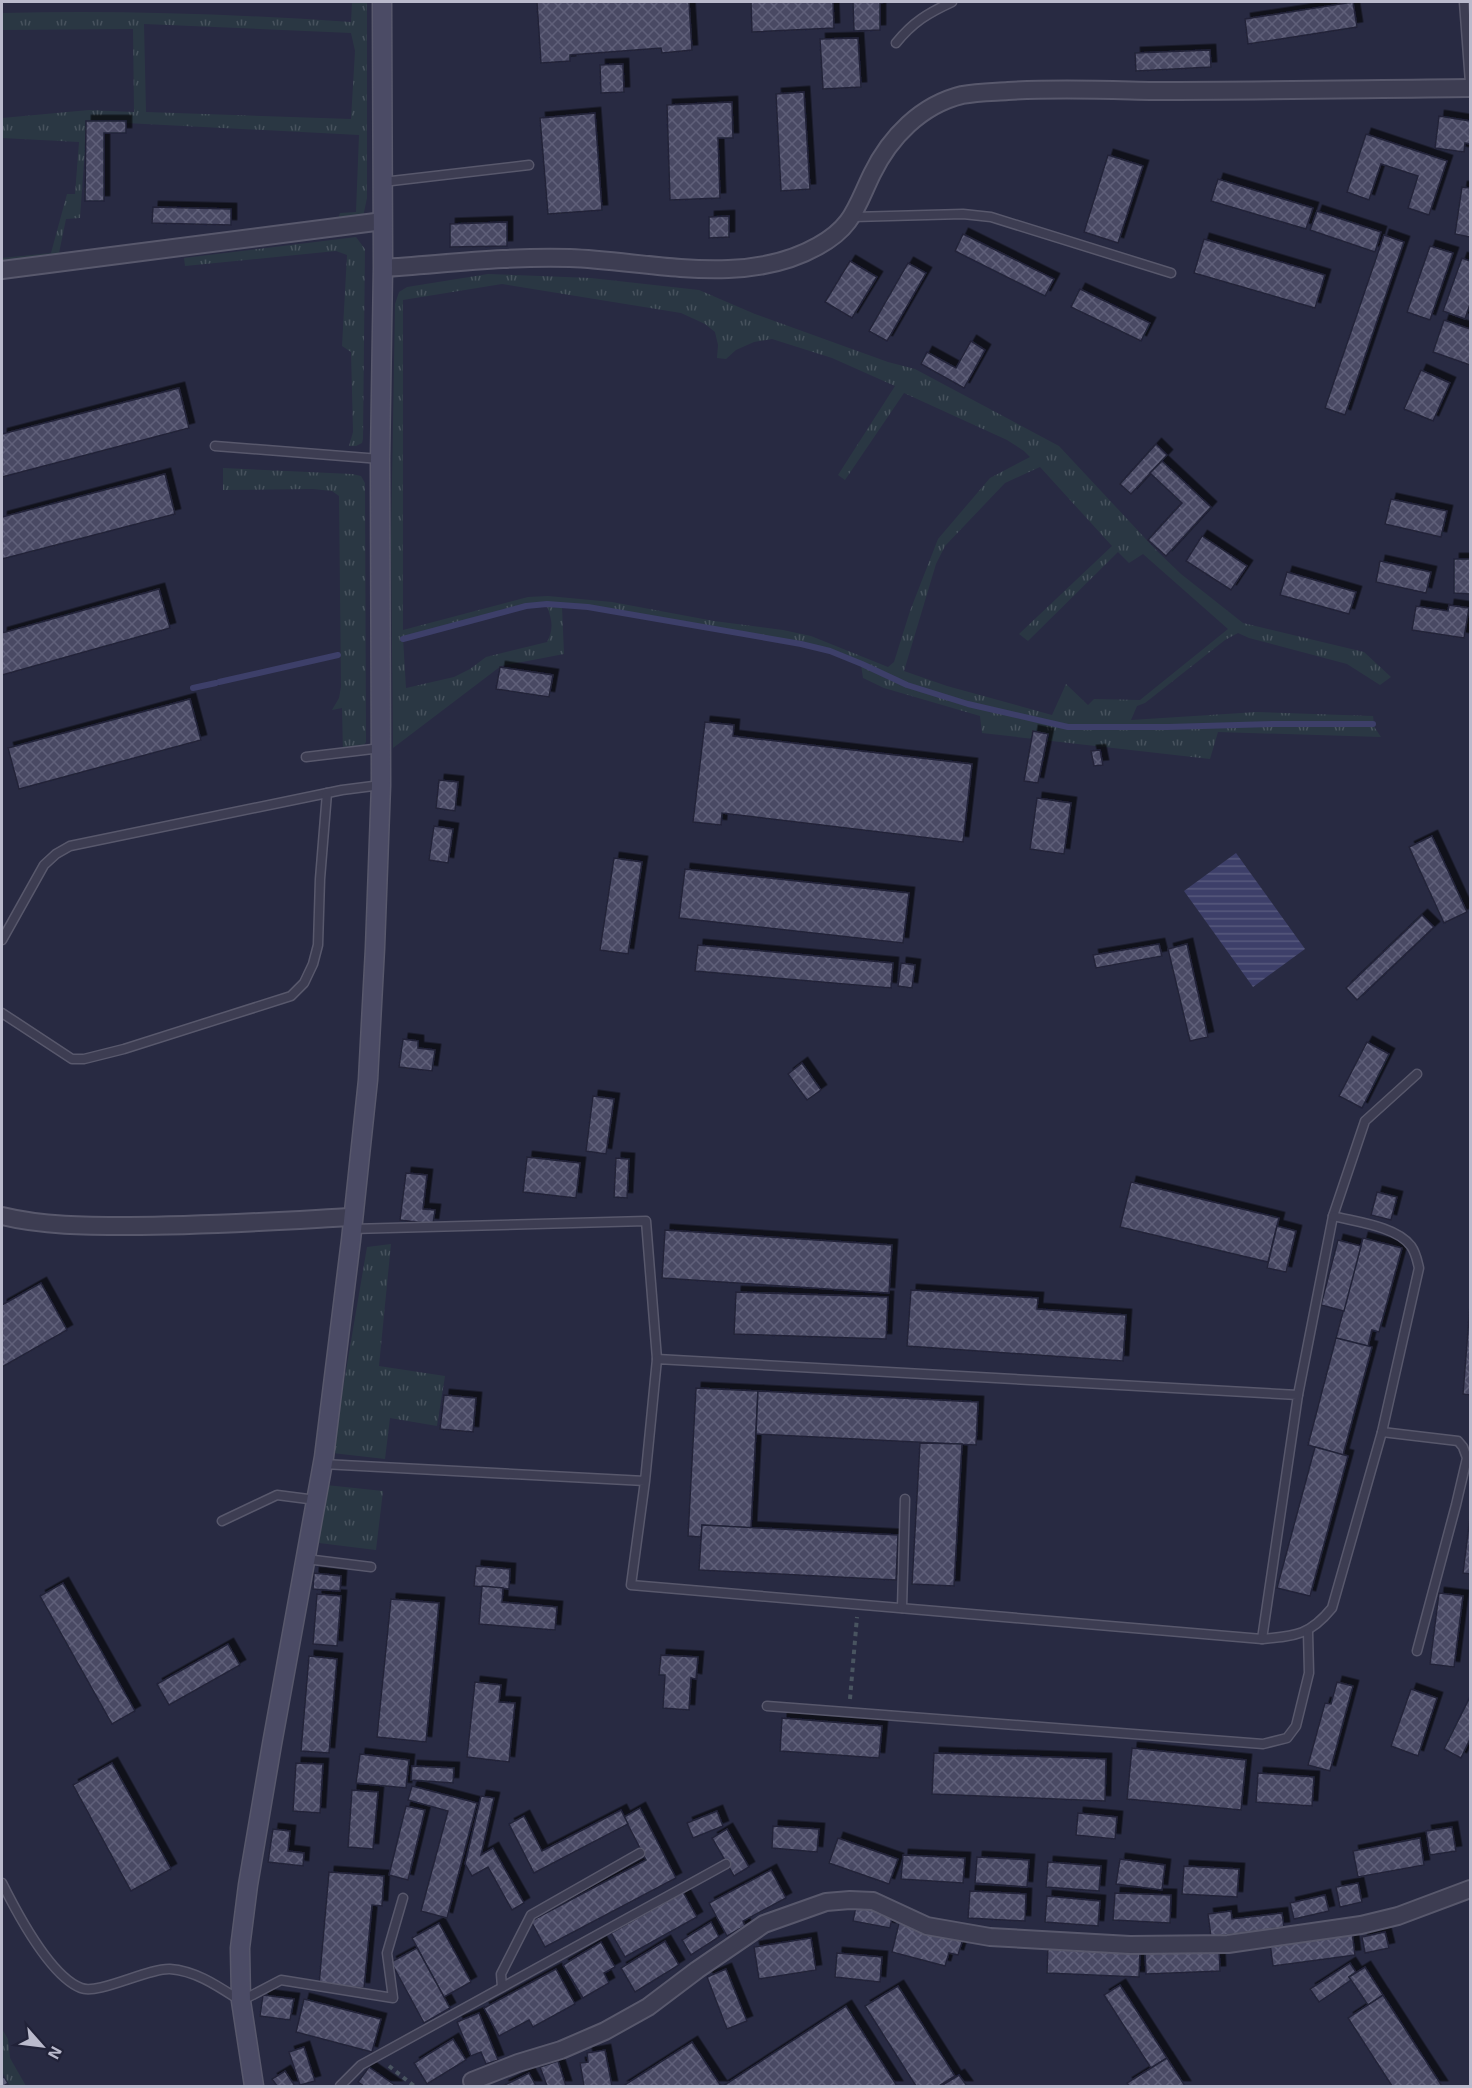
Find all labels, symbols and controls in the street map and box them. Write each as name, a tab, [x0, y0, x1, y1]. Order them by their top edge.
north arrow	[12, 2016, 72, 2076]
text: N	[45, 2044, 67, 2063]

